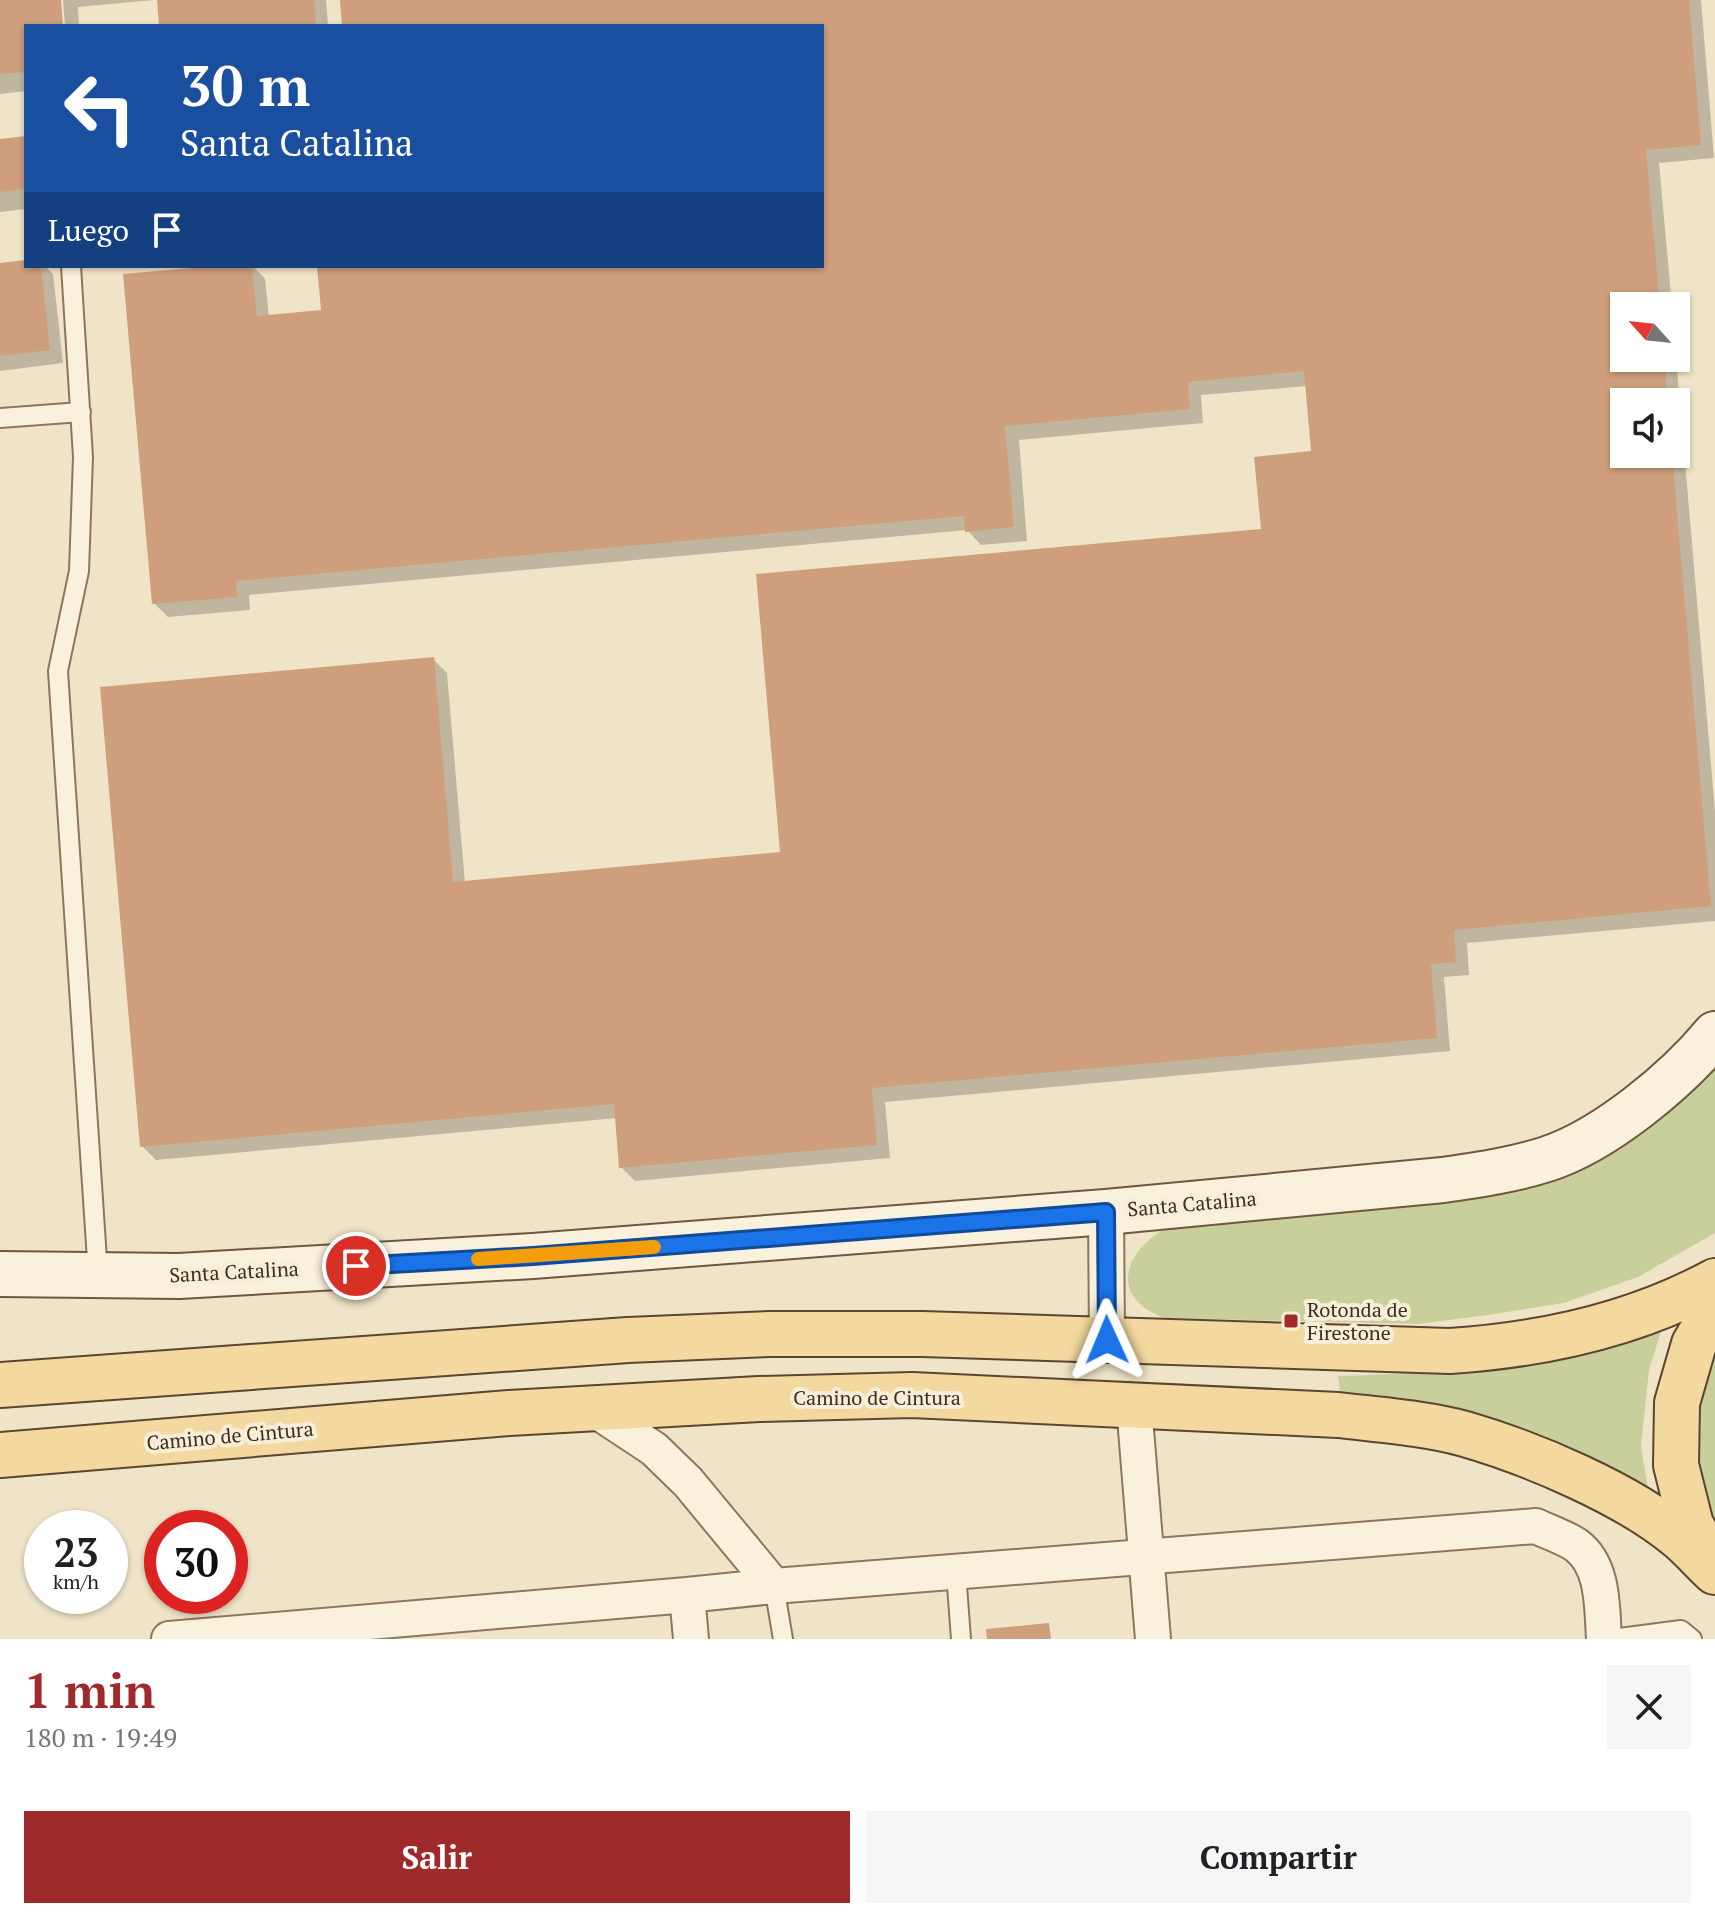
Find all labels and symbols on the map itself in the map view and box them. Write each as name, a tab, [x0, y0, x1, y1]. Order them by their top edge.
north arrow	[1610, 292, 1690, 372]
street label: Santa Catalina	[1126, 1184, 1258, 1223]
pin	[322, 1232, 390, 1300]
street label: Santa Catalina	[169, 1255, 299, 1288]
place label: Rotonda de Firestone	[1307, 1296, 1408, 1346]
position arrow	[1065, 1298, 1149, 1382]
marker: Rotonda de Firestone	[1282, 1312, 1300, 1330]
street label: Camino de Cintura	[793, 1384, 961, 1411]
street label: Camino de Cintura	[145, 1415, 315, 1456]
speed limit sign: 30	[144, 1510, 248, 1614]

